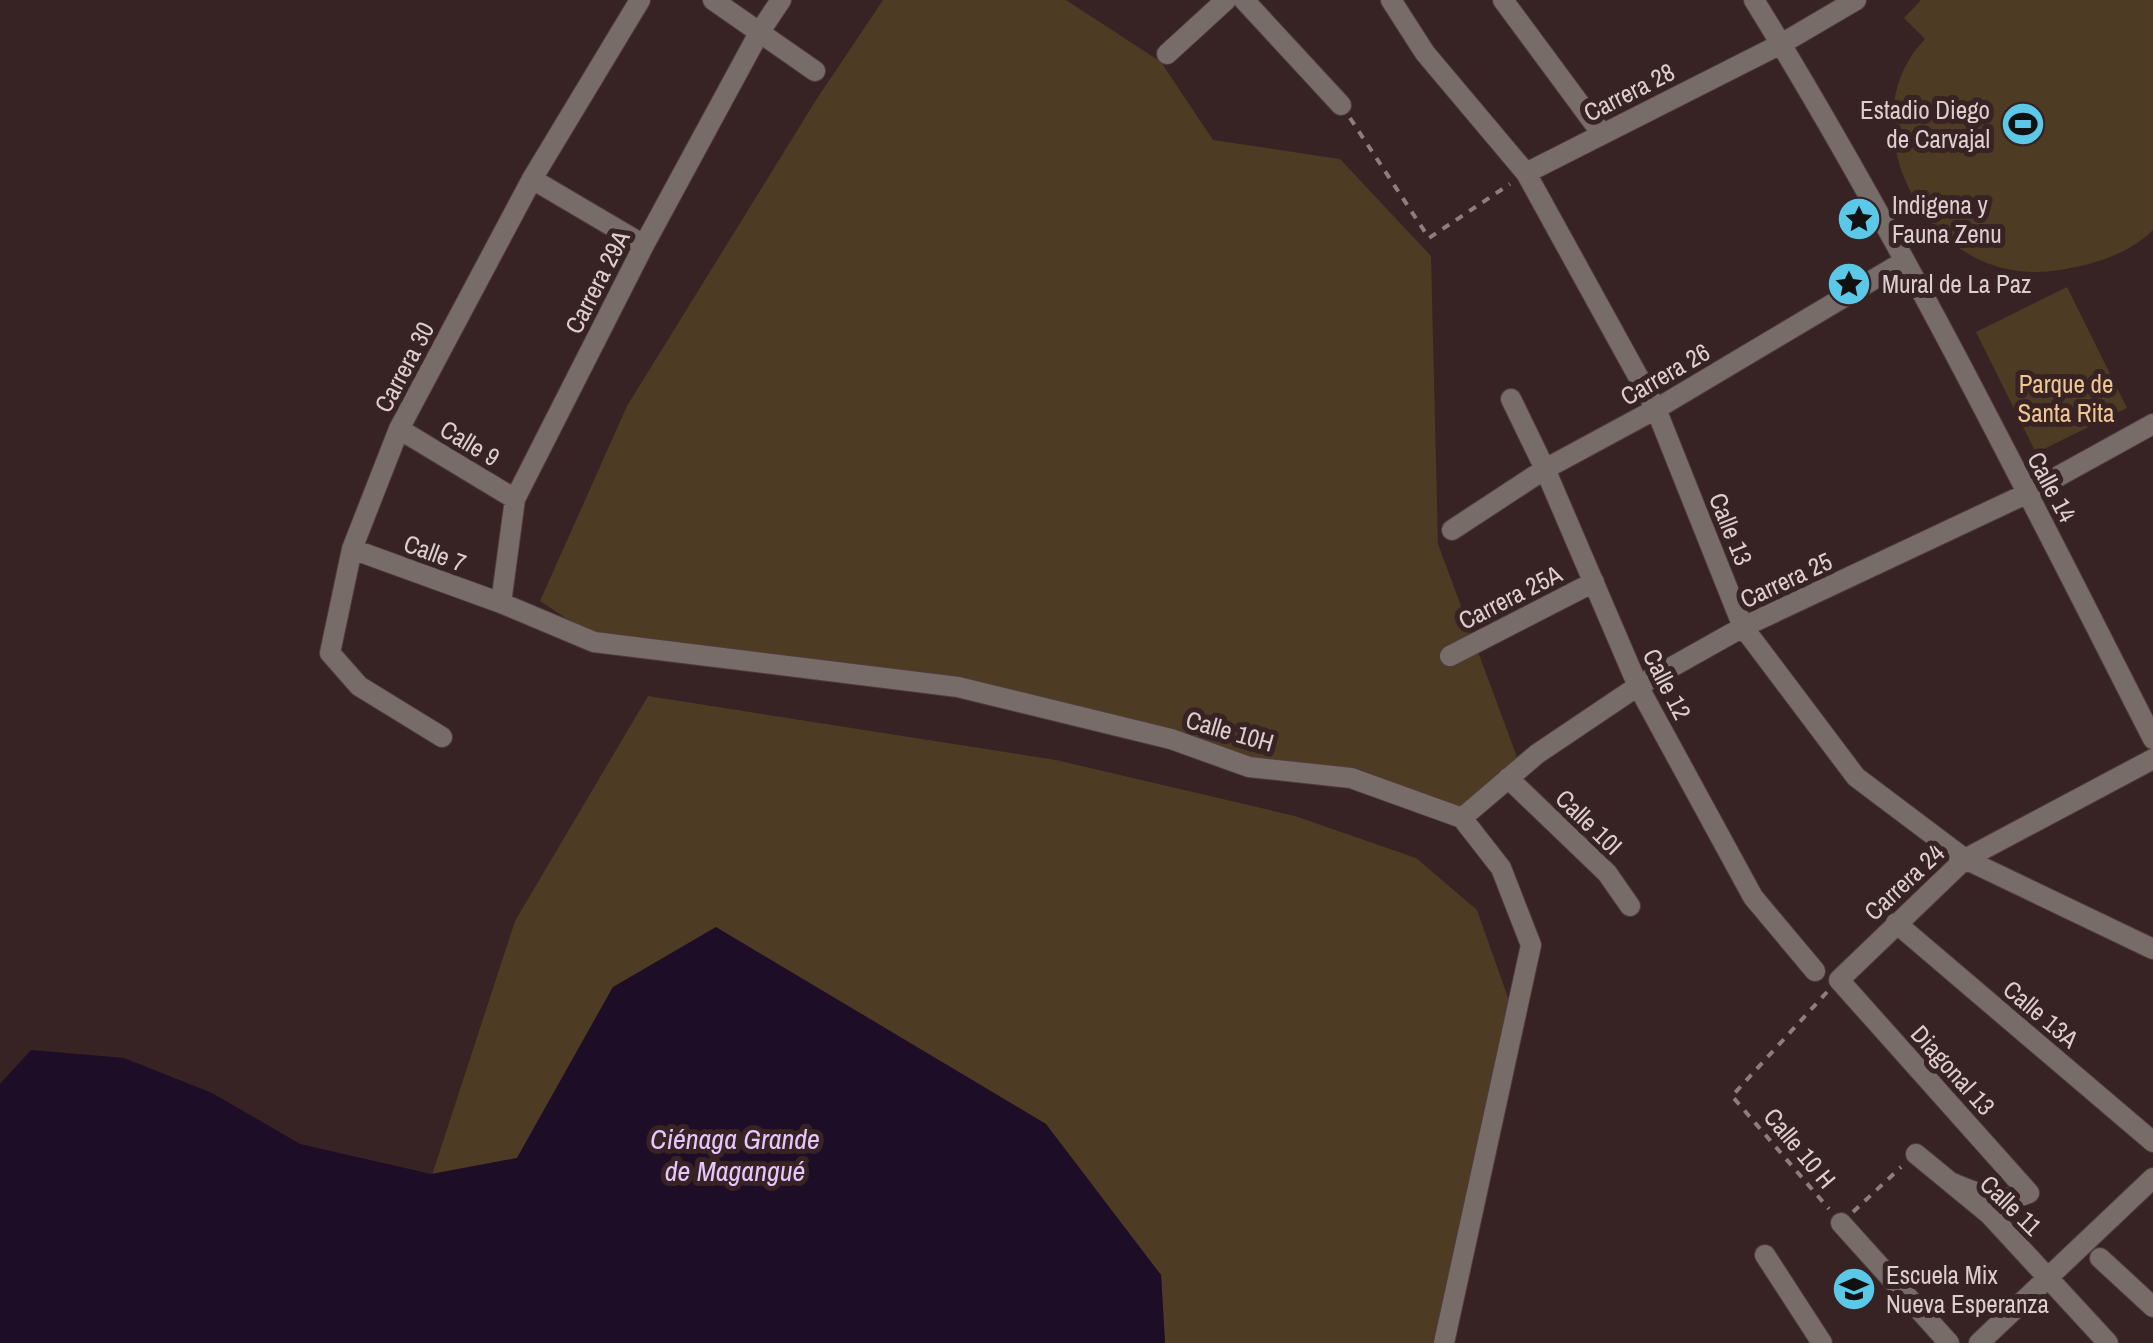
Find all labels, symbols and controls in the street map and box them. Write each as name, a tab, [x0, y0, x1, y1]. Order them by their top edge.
street label: Carrera 28	[1578, 55, 1680, 129]
place label: Estadio Diego de Carvajal	[1860, 93, 1990, 156]
sports icon: Estadio Diego de Carvajal	[2000, 101, 2046, 147]
place label: Indigena y Fauna Zenu	[1892, 188, 2002, 251]
place icon: Indigena y Fauna Zenu	[1836, 196, 1882, 242]
street label: Carrera 29A	[557, 224, 638, 339]
place icon: Mural de La Paz	[1826, 261, 1872, 307]
place label: Mural de La Paz	[1882, 267, 2031, 301]
street label: Carrera 30	[366, 316, 442, 418]
street label: Carrera 26	[1614, 335, 1716, 413]
park label: Parque de Santa Rita	[2018, 367, 2115, 430]
street label: Calle 9	[434, 412, 506, 474]
street label: Calle 14	[2019, 446, 2085, 528]
street label: Calle 13	[1701, 488, 1761, 570]
street label: Calle 7	[399, 526, 471, 580]
street label: Carrera 25	[1734, 544, 1838, 616]
street label: Carrera 25A	[1453, 556, 1568, 637]
street label: Calle 12	[1635, 643, 1699, 725]
street label: Calle 10H	[1182, 702, 1278, 760]
street label: Calle 10I	[1548, 782, 1630, 862]
street label: Carrera 24	[1857, 836, 1951, 928]
street label: Calle 13A	[1996, 972, 2086, 1056]
street label: Diagonal 13	[1903, 1018, 2003, 1122]
street label: Calle 10 H	[1756, 1100, 1844, 1196]
water label: Ciénaga Grande de Magangué	[650, 1120, 820, 1190]
street label: Calle 11	[1973, 1167, 2050, 1243]
place label: Escuela Mix Nueva Esperanza	[1886, 1258, 2050, 1321]
school or university icon: Escuela Mix Nueva Esperanza	[1831, 1266, 1877, 1312]

